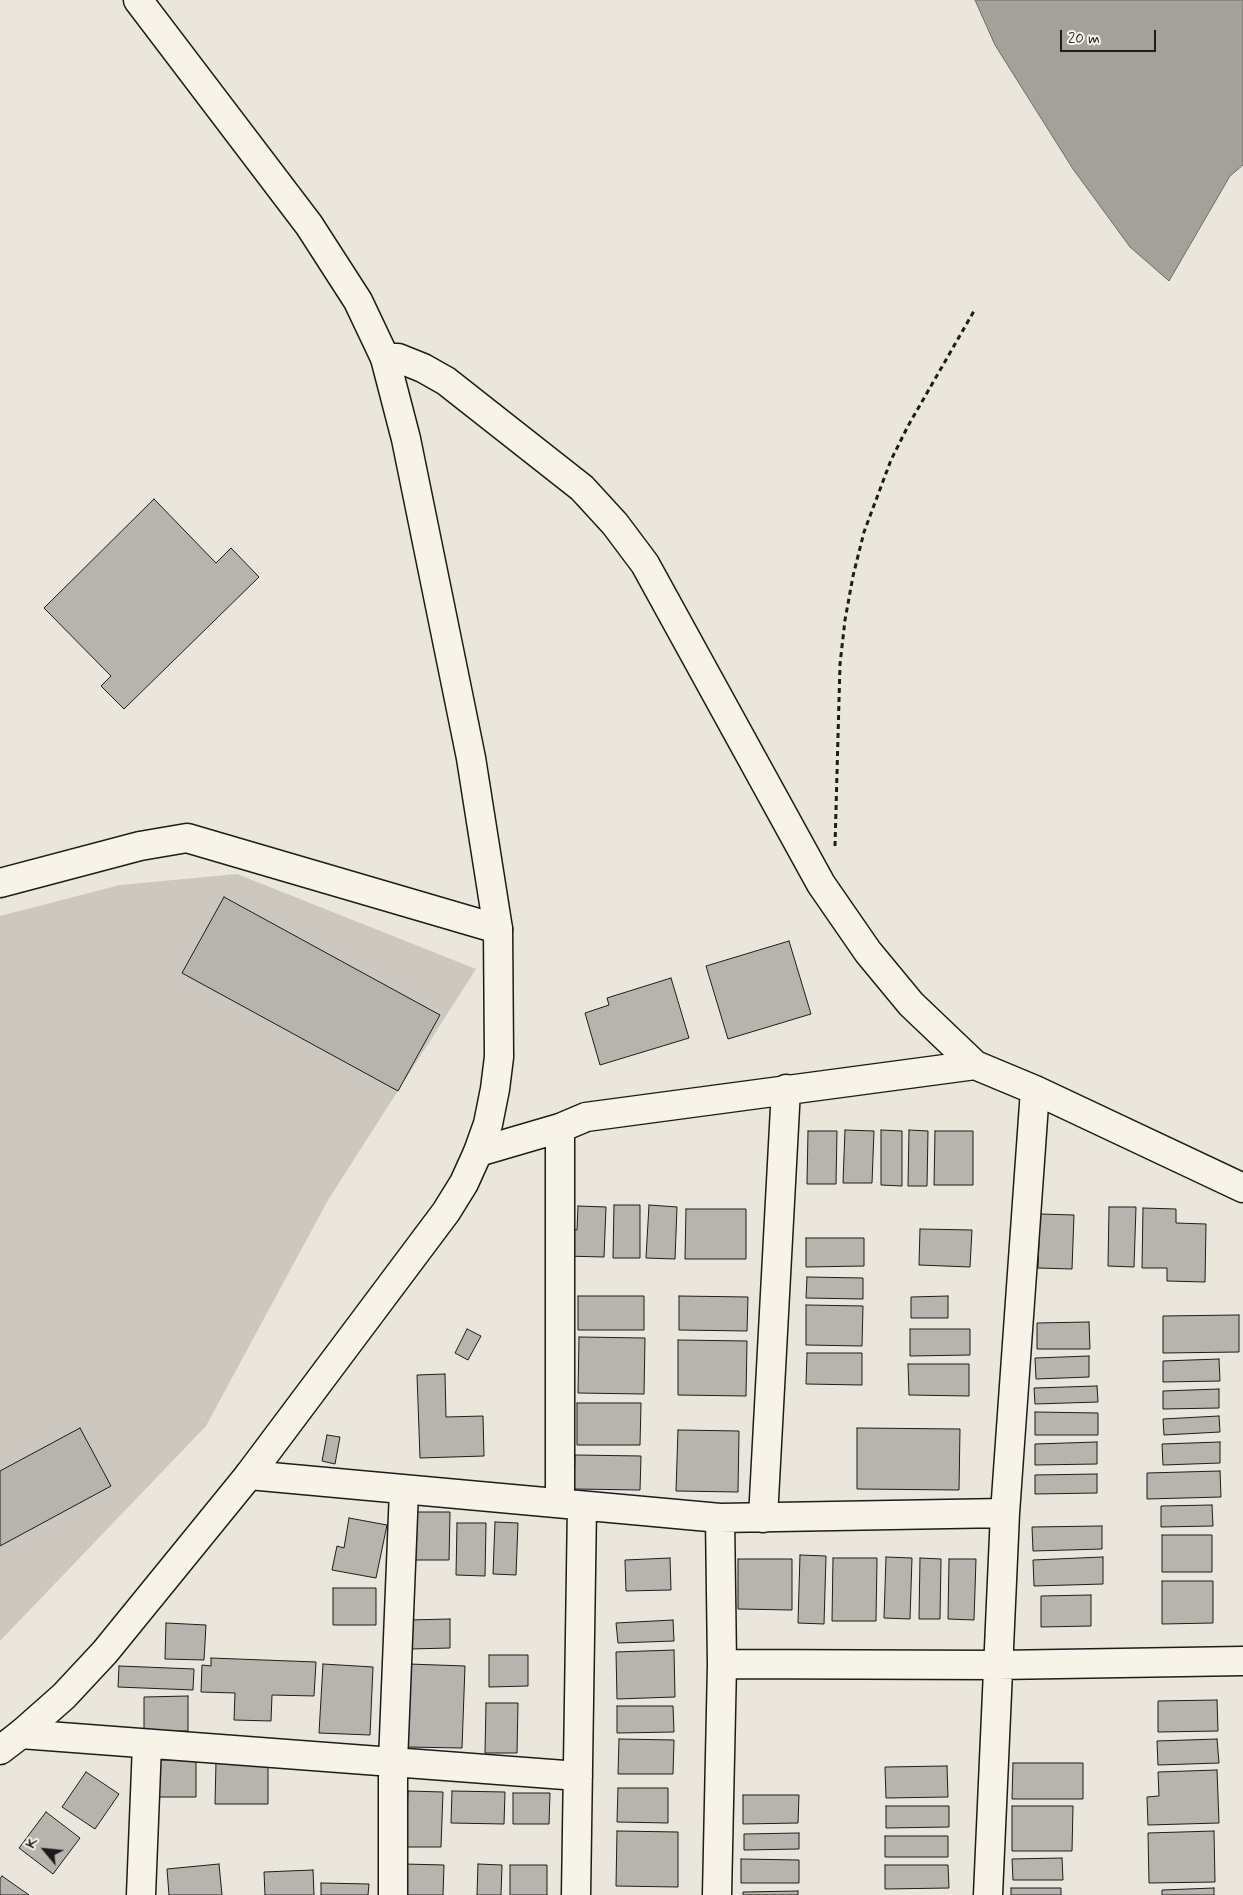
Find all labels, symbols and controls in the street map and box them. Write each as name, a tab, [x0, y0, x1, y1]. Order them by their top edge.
scale bar	[1063, 20, 1159, 52]
text: 20 m	[1068, 29, 1100, 49]
north arrow	[20, 1825, 70, 1875]
text: K	[21, 1834, 42, 1852]

